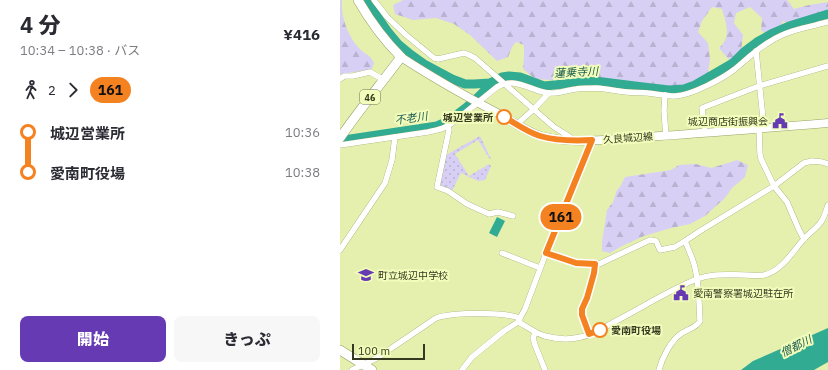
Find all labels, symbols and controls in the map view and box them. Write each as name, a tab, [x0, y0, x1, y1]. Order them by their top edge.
text: 4 分	[20, 10, 60, 39]
text: ¥416	[283, 25, 320, 44]
text: 10:34 – 10:38 · バス	[20, 42, 140, 59]
water label: 蓮乗寺川	[554, 64, 599, 80]
icon: walk	[20, 79, 42, 101]
icon: forward	[62, 79, 84, 101]
text: 161	[98, 81, 123, 99]
text: 2	[48, 82, 56, 99]
road number: 46	[360, 90, 380, 104]
water label: 不老川	[394, 109, 429, 127]
marker: 城辺営業所	[496, 109, 512, 125]
place label: 城辺営業所	[443, 111, 493, 124]
public building icon: 城辺商店街振興会	[771, 112, 789, 130]
place label: 城辺商店街振興会	[688, 115, 768, 128]
text: 城辺営業所	[50, 124, 125, 143]
text: 10:36	[285, 124, 320, 141]
street label: 久良城辺線	[603, 130, 653, 146]
text: 愛南町役場	[50, 164, 125, 183]
text: 10:38	[285, 164, 320, 181]
line badge: 161	[538, 204, 584, 230]
text: 161	[548, 208, 574, 226]
school or university icon: 町立城辺中学校	[357, 266, 375, 284]
place label: 町立城辺中学校	[378, 269, 448, 282]
public building icon: 愛南警察署城辺駐在所	[672, 284, 690, 302]
place label: 愛南警察署城辺駐在所	[693, 287, 793, 300]
button: 開始	[20, 316, 166, 362]
button: きっぷ	[174, 316, 320, 362]
marker: 愛南町役場	[592, 322, 608, 338]
place label: 愛南町役場	[611, 324, 661, 337]
water label: 僧都川	[778, 332, 815, 360]
scale bar	[352, 342, 425, 361]
text: 100 m	[358, 344, 390, 358]

